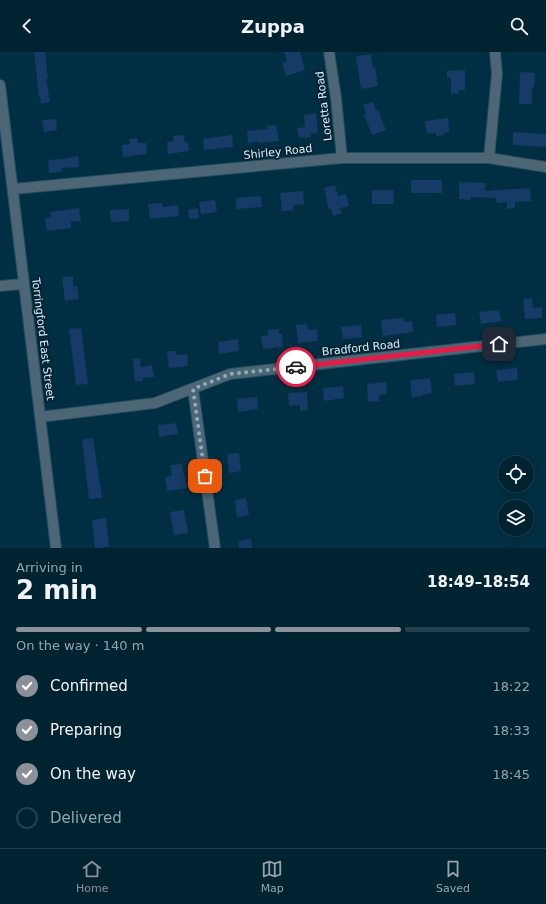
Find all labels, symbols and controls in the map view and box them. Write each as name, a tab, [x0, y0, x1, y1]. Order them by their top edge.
icon: back	[16, 15, 38, 37]
icon: search	[508, 15, 530, 37]
text: Zuppa	[241, 16, 305, 37]
street label: Loretta Road	[313, 70, 335, 142]
street label: Shirley Road	[243, 142, 313, 162]
street label: Torringford East Street	[29, 276, 57, 402]
pin	[482, 327, 516, 361]
icon: home	[488, 333, 510, 355]
street label: Bradford Road	[321, 337, 401, 359]
courier	[276, 347, 316, 387]
icon: car	[285, 356, 307, 378]
map controls	[498, 456, 534, 536]
button: locate	[498, 456, 534, 492]
pin	[188, 459, 222, 493]
icon: bag	[194, 465, 216, 487]
button: layers	[498, 500, 534, 536]
text: Arriving in	[16, 560, 83, 575]
text: 18:49–18:54	[427, 573, 530, 591]
text: 2 min	[16, 575, 98, 605]
text: On the way · 140 m	[16, 638, 144, 653]
icon: check	[16, 675, 38, 697]
text: Confirmed	[50, 677, 128, 695]
text: 18:22	[493, 679, 530, 694]
icon: check	[16, 719, 38, 741]
text: Preparing	[50, 721, 122, 739]
text: 18:33	[493, 723, 530, 738]
icon: check	[16, 763, 38, 785]
text: On the way	[50, 765, 136, 783]
text: 18:45	[493, 767, 530, 782]
text: Delivered	[50, 809, 122, 827]
tab: Home	[76, 858, 109, 895]
tab: Map	[261, 858, 284, 895]
tab: Saved	[436, 858, 470, 895]

